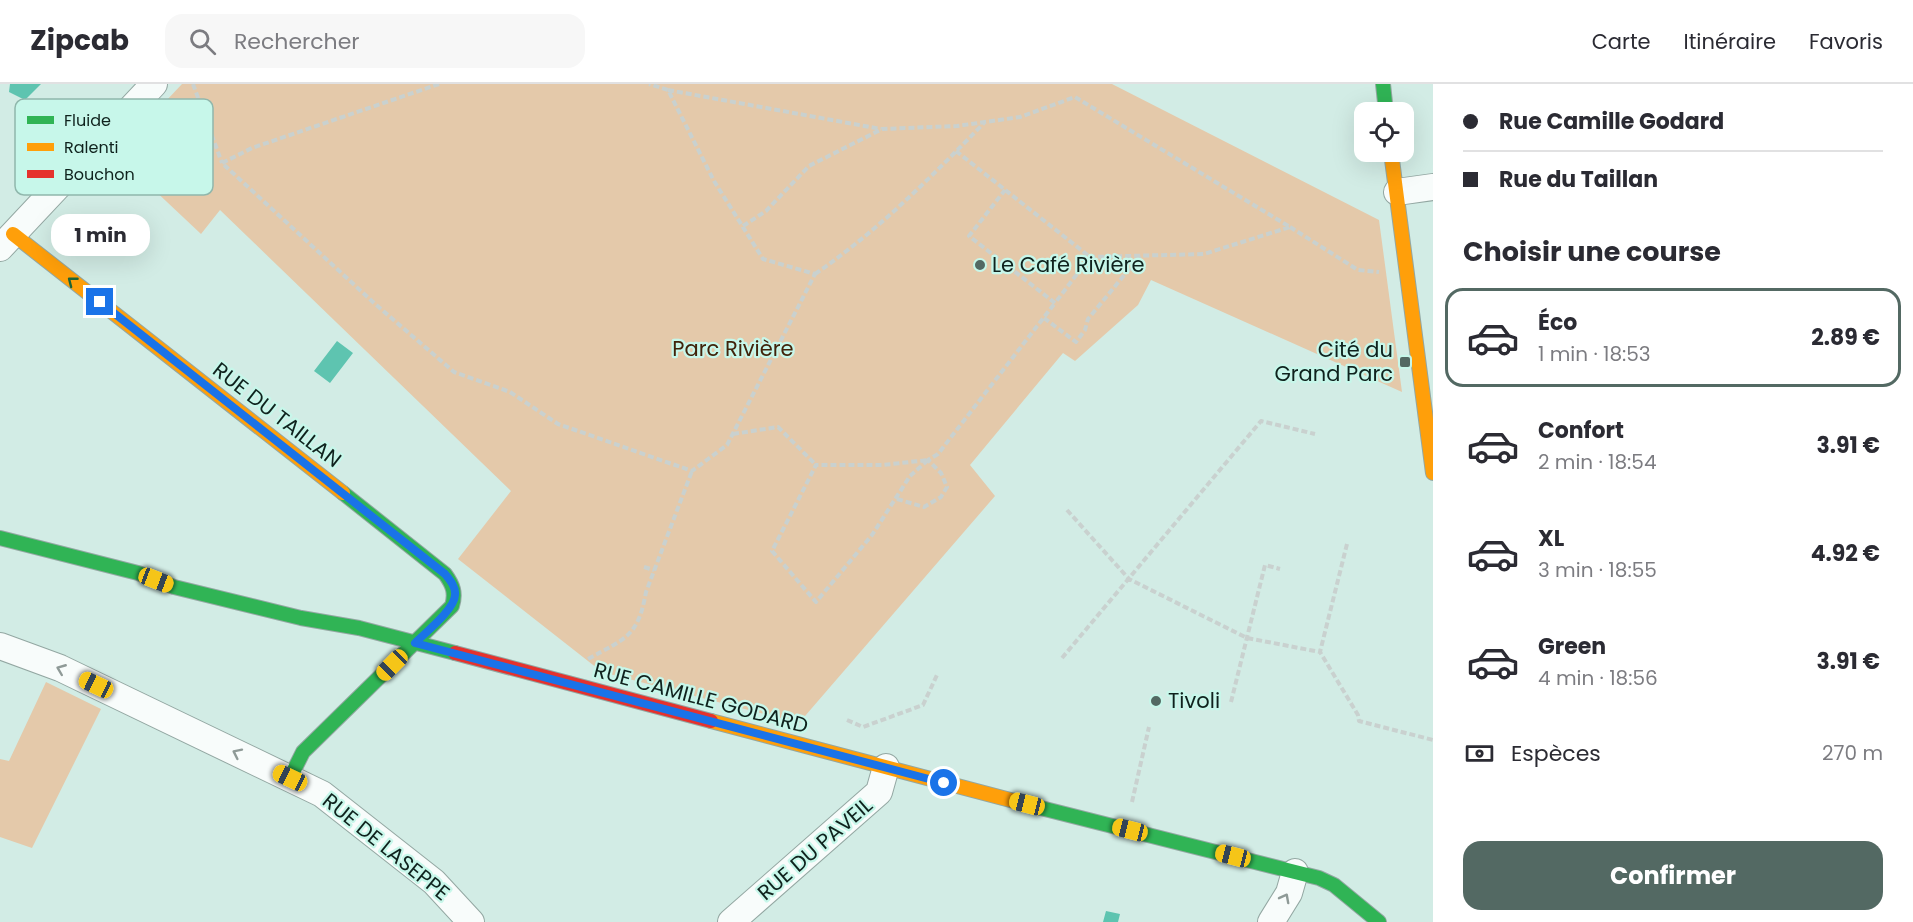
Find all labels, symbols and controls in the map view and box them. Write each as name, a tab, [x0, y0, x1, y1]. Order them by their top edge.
search box	[165, 14, 585, 68]
text: Zipcab	[30, 21, 129, 60]
icon: search	[186, 25, 219, 58]
text: Rechercher	[234, 26, 360, 57]
text: Carte	[1592, 27, 1651, 56]
text: Itinéraire	[1684, 27, 1776, 56]
text: Favoris	[1809, 27, 1883, 56]
legend	[15, 99, 213, 195]
map controls	[1354, 102, 1414, 162]
button: locate	[1354, 102, 1414, 162]
text: Rue Camille Godard	[1499, 106, 1724, 137]
text: Fluide	[64, 109, 111, 132]
text: Ralenti	[64, 136, 118, 159]
text: Bouchon	[64, 163, 135, 186]
text: Rue du Taillan	[1499, 164, 1658, 195]
callout: 1 min	[51, 215, 150, 257]
text: 1 min	[74, 221, 127, 249]
text: Choisir une course	[1463, 233, 1721, 270]
place label: Le Café Rivière	[992, 250, 1144, 279]
marker: Le Café Rivière	[973, 258, 987, 272]
one-way arrow	[68, 277, 79, 288]
route end	[86, 288, 113, 315]
text: Éco	[1538, 307, 1577, 338]
icon: car	[1466, 311, 1520, 365]
text: 2.89 €	[1811, 322, 1880, 353]
park label: Parc Rivière	[672, 334, 794, 363]
place label: Cité du Grand Parc	[1274, 335, 1393, 388]
text: 1 min · 18:53	[1538, 340, 1651, 368]
street label: RUE DU TAILLAN	[207, 355, 348, 474]
marker: Cité du Grand Parc	[1398, 355, 1412, 369]
text: Confort	[1538, 415, 1624, 446]
icon: car	[1466, 419, 1520, 473]
text: 3.91 €	[1817, 430, 1880, 461]
text: 2 min · 18:54	[1538, 448, 1657, 476]
text: XL	[1538, 523, 1564, 554]
icon: car	[1466, 527, 1520, 581]
text: 4.92 €	[1811, 538, 1880, 569]
text: 3 min · 18:55	[1538, 556, 1657, 584]
car	[136, 565, 176, 595]
text: Green	[1538, 631, 1606, 662]
icon: car	[1466, 635, 1520, 689]
car	[373, 646, 411, 684]
text: 3.91 €	[1817, 646, 1880, 677]
street label: RUE CAMILLE GODARD	[591, 655, 812, 740]
one-way arrow	[56, 664, 67, 676]
text: 4 min · 18:56	[1538, 664, 1658, 692]
car	[76, 669, 116, 701]
place label: Tivoli	[1168, 686, 1220, 715]
marker: Tivoli	[1149, 694, 1163, 708]
icon: cash	[1463, 737, 1496, 770]
text: Espèces	[1511, 738, 1601, 769]
text: 270 m	[1822, 739, 1883, 767]
one-way arrow	[232, 749, 243, 761]
car	[270, 762, 310, 794]
route start	[930, 769, 957, 796]
street label: RUE DE LASEPPE	[317, 786, 456, 907]
street label: RUE DU PAVEIL	[751, 791, 878, 907]
car	[1007, 791, 1047, 817]
car	[1110, 817, 1150, 843]
button: Confirmer	[1463, 841, 1883, 910]
car	[1213, 843, 1253, 869]
one-way arrow	[1278, 893, 1290, 904]

